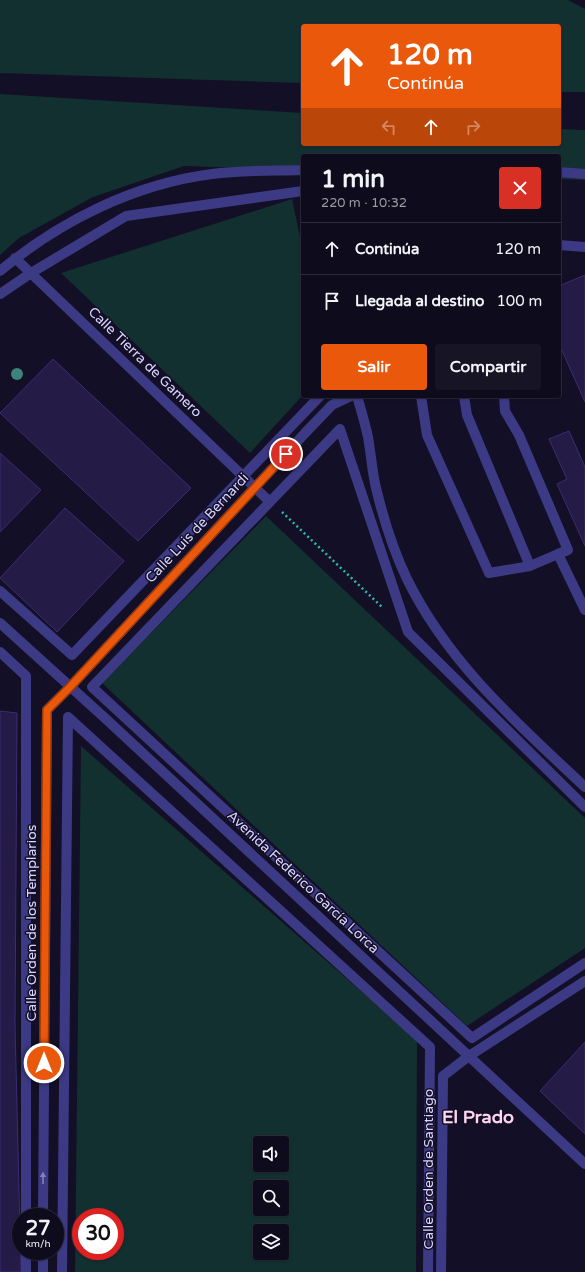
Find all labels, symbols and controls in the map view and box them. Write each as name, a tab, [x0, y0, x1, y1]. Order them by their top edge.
text: 120 m	[387, 38, 473, 72]
icon: ahead	[321, 40, 373, 92]
text: Continúa	[387, 72, 464, 94]
icon: left	[378, 116, 400, 138]
icon: ahead	[420, 116, 442, 138]
icon: right	[462, 116, 484, 138]
text: 1 min	[321, 165, 385, 194]
button: close	[499, 167, 541, 209]
text: 220 m · 10:32	[321, 195, 407, 211]
icon: ahead	[321, 238, 343, 260]
text: Continúa	[355, 240, 419, 258]
text: 120 m	[495, 240, 541, 258]
icon: arrive	[321, 290, 343, 312]
text: Llegada al destino	[355, 292, 484, 310]
text: 100 m	[496, 292, 542, 310]
street label: Calle Tierra de Gamero	[85, 303, 205, 421]
button: Salir	[321, 344, 427, 390]
button: Compartir	[435, 344, 541, 390]
pin	[269, 437, 303, 471]
icon: arrive	[275, 443, 297, 465]
street label: Calle Luis de Bernardi	[142, 470, 252, 586]
street label: Avenida Federico García Lorca	[223, 807, 383, 957]
street label: Calle Orden de los Templarios	[23, 824, 40, 1021]
position arrow	[23, 1042, 65, 1084]
street label: Calle Orden de Santiago	[420, 1089, 437, 1249]
district label: El Prado	[442, 1106, 514, 1128]
map controls	[253, 1136, 289, 1260]
button: sound	[253, 1136, 289, 1172]
one-way arrow	[40, 1171, 46, 1184]
button: search	[253, 1180, 289, 1216]
speed limit sign: 30	[72, 1208, 124, 1260]
text: 27	[25, 1217, 51, 1241]
button: layers	[253, 1224, 289, 1260]
text: km/h	[25, 1238, 51, 1250]

